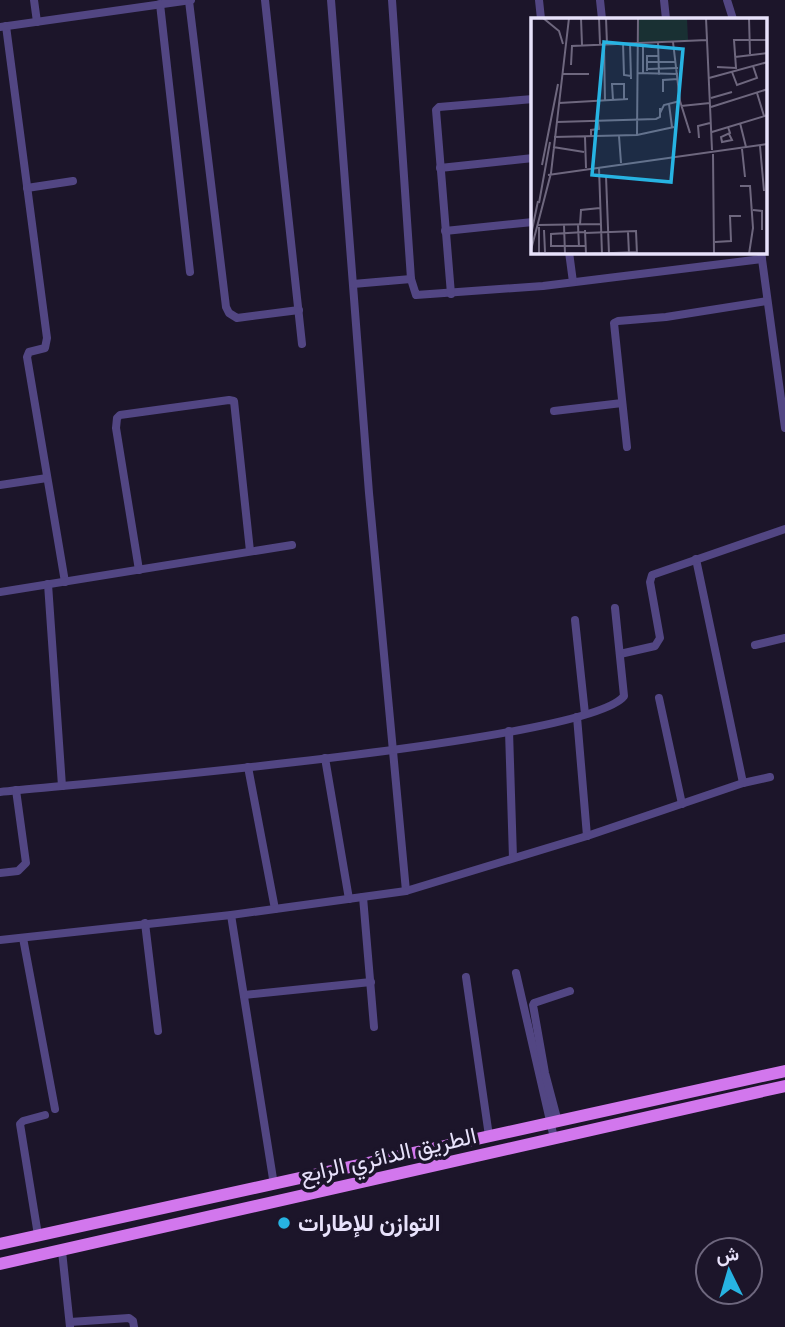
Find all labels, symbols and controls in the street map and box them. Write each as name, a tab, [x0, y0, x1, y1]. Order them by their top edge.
inset map	[531, 18, 768, 254]
street label: الطريق الدائري الرابع	[297, 1120, 480, 1194]
place label: التوازن للإطارات	[298, 1208, 440, 1238]
marker: التوازن للإطارات	[276, 1215, 292, 1231]
north arrow	[694, 1236, 764, 1306]
text: ش	[715, 1241, 740, 1268]

